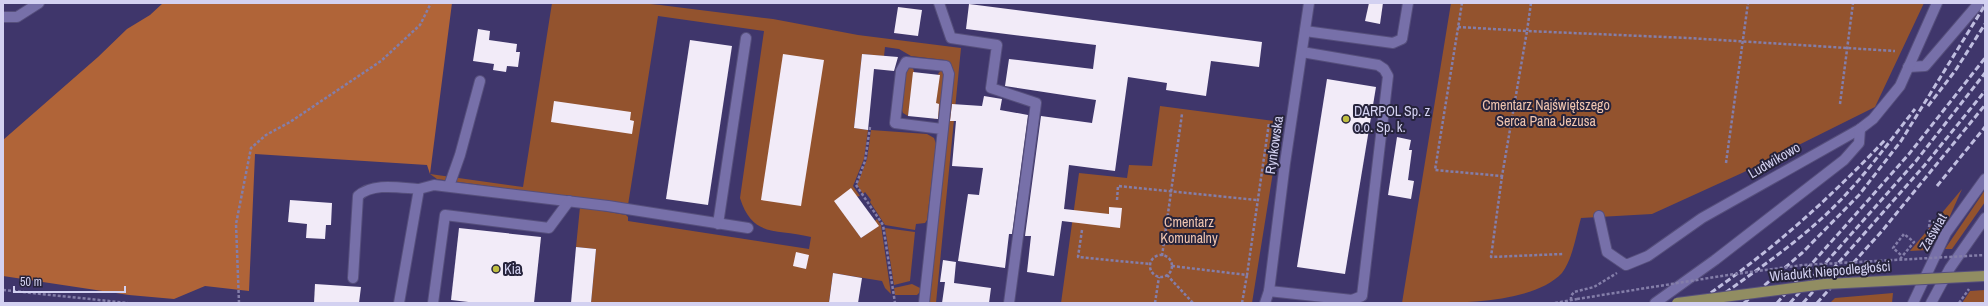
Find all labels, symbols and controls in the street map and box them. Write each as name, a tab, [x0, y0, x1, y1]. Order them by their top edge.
park label: Cmentarz Najświętszego Serca Pana Jezusa	[1482, 96, 1610, 130]
place label: DARPOL Sp. z o.o. Sp. k.	[1354, 102, 1430, 136]
street label: Rynkowska	[1261, 114, 1287, 175]
marker: DARPOL Sp. z o.o. Sp. k.	[1341, 114, 1351, 124]
street label: Ludwikowo	[1745, 138, 1803, 182]
street label: Zaświat	[1915, 210, 1951, 254]
park label: Cmentarz Komunalny	[1160, 213, 1218, 247]
street label: Wiadukt Niepodległości	[1769, 257, 1891, 285]
place label: Kia	[504, 260, 522, 278]
marker: Kia	[491, 264, 501, 274]
scale bar	[14, 268, 125, 294]
text: 50 m	[20, 274, 42, 290]

